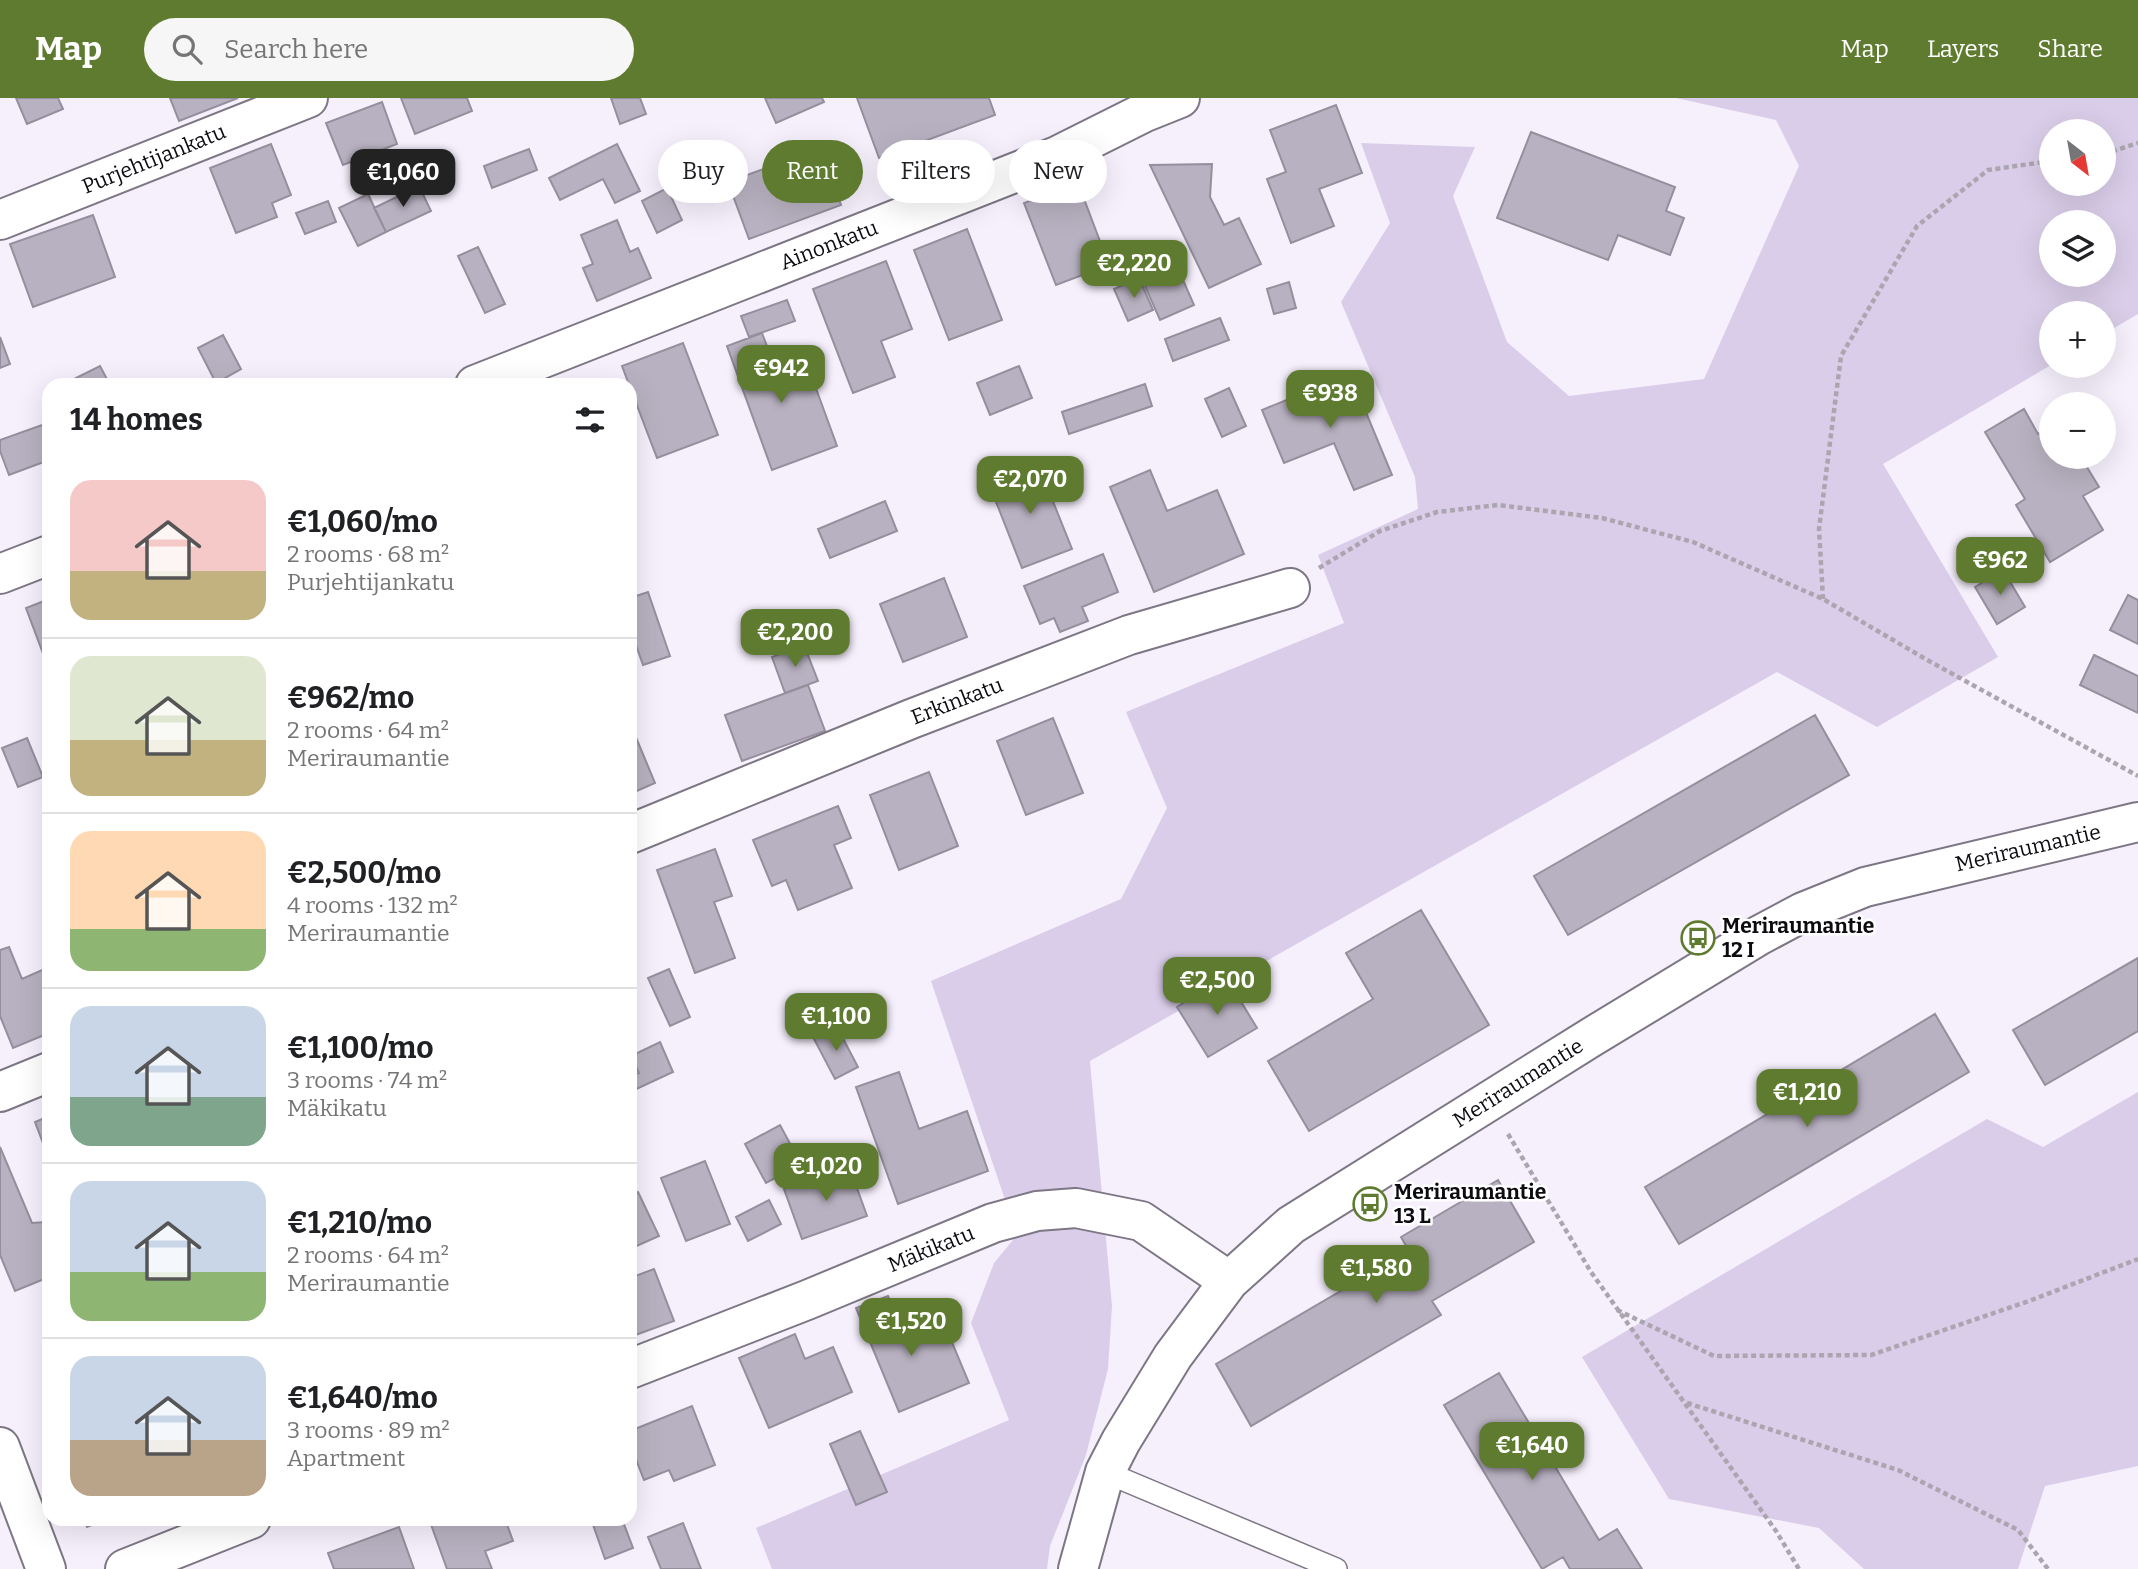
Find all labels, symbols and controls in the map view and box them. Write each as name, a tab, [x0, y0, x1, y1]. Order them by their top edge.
search box	[144, 18, 634, 81]
text: Map	[35, 29, 102, 69]
icon: search	[168, 30, 206, 68]
text: Search here	[224, 34, 368, 65]
text: Map	[1841, 35, 1889, 63]
text: Layers	[1927, 35, 1999, 63]
text: Share	[2037, 35, 2103, 63]
street label: Purjehtijankatu	[78, 118, 230, 200]
north arrow	[2039, 119, 2116, 196]
map controls	[2039, 119, 2116, 469]
chip: Buy	[658, 140, 748, 203]
chip: Rent	[762, 140, 863, 203]
chip: Filters	[877, 140, 995, 203]
chip: New	[1009, 140, 1107, 203]
pin: €1,060	[346, 150, 460, 209]
text: €1,060	[366, 158, 440, 186]
button: layers	[2039, 210, 2116, 287]
street label: Ainonkatu	[776, 214, 882, 276]
pin: €2,220	[1077, 240, 1191, 300]
text: €2,220	[1096, 249, 1172, 277]
button: +	[2039, 301, 2116, 378]
pin: €942	[740, 345, 822, 405]
text: €942	[753, 354, 809, 382]
pin: €938	[1289, 370, 1371, 430]
text: €938	[1302, 379, 1358, 407]
button: −	[2039, 392, 2116, 469]
icon: filters	[571, 401, 609, 439]
text: 14 homes	[70, 402, 203, 438]
pin: €2,070	[973, 456, 1087, 516]
text: €2,070	[993, 465, 1067, 493]
text: €1,060/mo	[287, 504, 438, 540]
icon: home	[126, 508, 210, 592]
pin: €962	[1959, 538, 2041, 597]
text: 2 rooms · 68 m²	[287, 540, 449, 568]
text: €962	[1972, 546, 2028, 574]
text: Purjehtijankatu	[287, 568, 454, 596]
pin: €2,200	[738, 610, 852, 669]
text: €2,200	[757, 618, 833, 646]
street label: Erkinkatu	[907, 672, 1007, 730]
text: €962/mo	[287, 680, 414, 716]
icon: home	[126, 684, 210, 768]
text: 2 rooms · 64 m²	[287, 716, 449, 744]
text: Meriraumantie	[287, 744, 450, 772]
street label: Meriraumantie	[1953, 819, 2103, 877]
text: €2,500/mo	[287, 855, 441, 891]
icon: home	[126, 859, 210, 943]
text: 4 rooms · 132 m²	[287, 891, 458, 919]
place label: Meriraumantie 12 I	[1722, 913, 1874, 963]
text: Meriraumantie	[287, 919, 450, 947]
bus stop icon: Meriraumantie 12 I	[1679, 919, 1717, 957]
pin: €2,500	[1160, 958, 1274, 1017]
text: €2,500	[1179, 966, 1255, 994]
pin: €1,100	[779, 993, 893, 1053]
text: €1,100	[801, 1002, 871, 1030]
text: €1,100/mo	[287, 1030, 434, 1066]
street label: Meriraumantie	[1448, 1033, 1588, 1133]
icon: home	[126, 1034, 210, 1118]
text: 3 rooms · 74 m²	[287, 1066, 447, 1094]
pin: €1,210	[1750, 1070, 1864, 1129]
text: €1,210	[1772, 1078, 1842, 1106]
text: Mäkikatu	[287, 1094, 387, 1122]
pin: €1,020	[769, 1144, 883, 1203]
text: €1,020	[790, 1152, 862, 1180]
place label: Meriraumantie 13 L	[1394, 1179, 1546, 1229]
bus stop icon: Meriraumantie 13 L	[1351, 1185, 1389, 1223]
text: €1,210/mo	[287, 1205, 432, 1241]
icon: home	[126, 1209, 210, 1293]
street label: Mäkikatu	[884, 1220, 978, 1278]
text: 2 rooms · 64 m²	[287, 1241, 449, 1269]
pin: €1,580	[1319, 1246, 1433, 1305]
text: €1,580	[1340, 1254, 1412, 1282]
text: Meriraumantie	[287, 1269, 450, 1297]
pin: €1,520	[854, 1298, 968, 1358]
text: €1,520	[875, 1307, 947, 1335]
text: €1,640/mo	[287, 1380, 438, 1416]
icon: home	[126, 1384, 210, 1468]
text: 3 rooms · 89 m²	[287, 1416, 450, 1444]
pin: €1,640	[1475, 1422, 1589, 1482]
text: €1,640	[1495, 1431, 1569, 1459]
text: Apartment	[287, 1444, 405, 1472]

